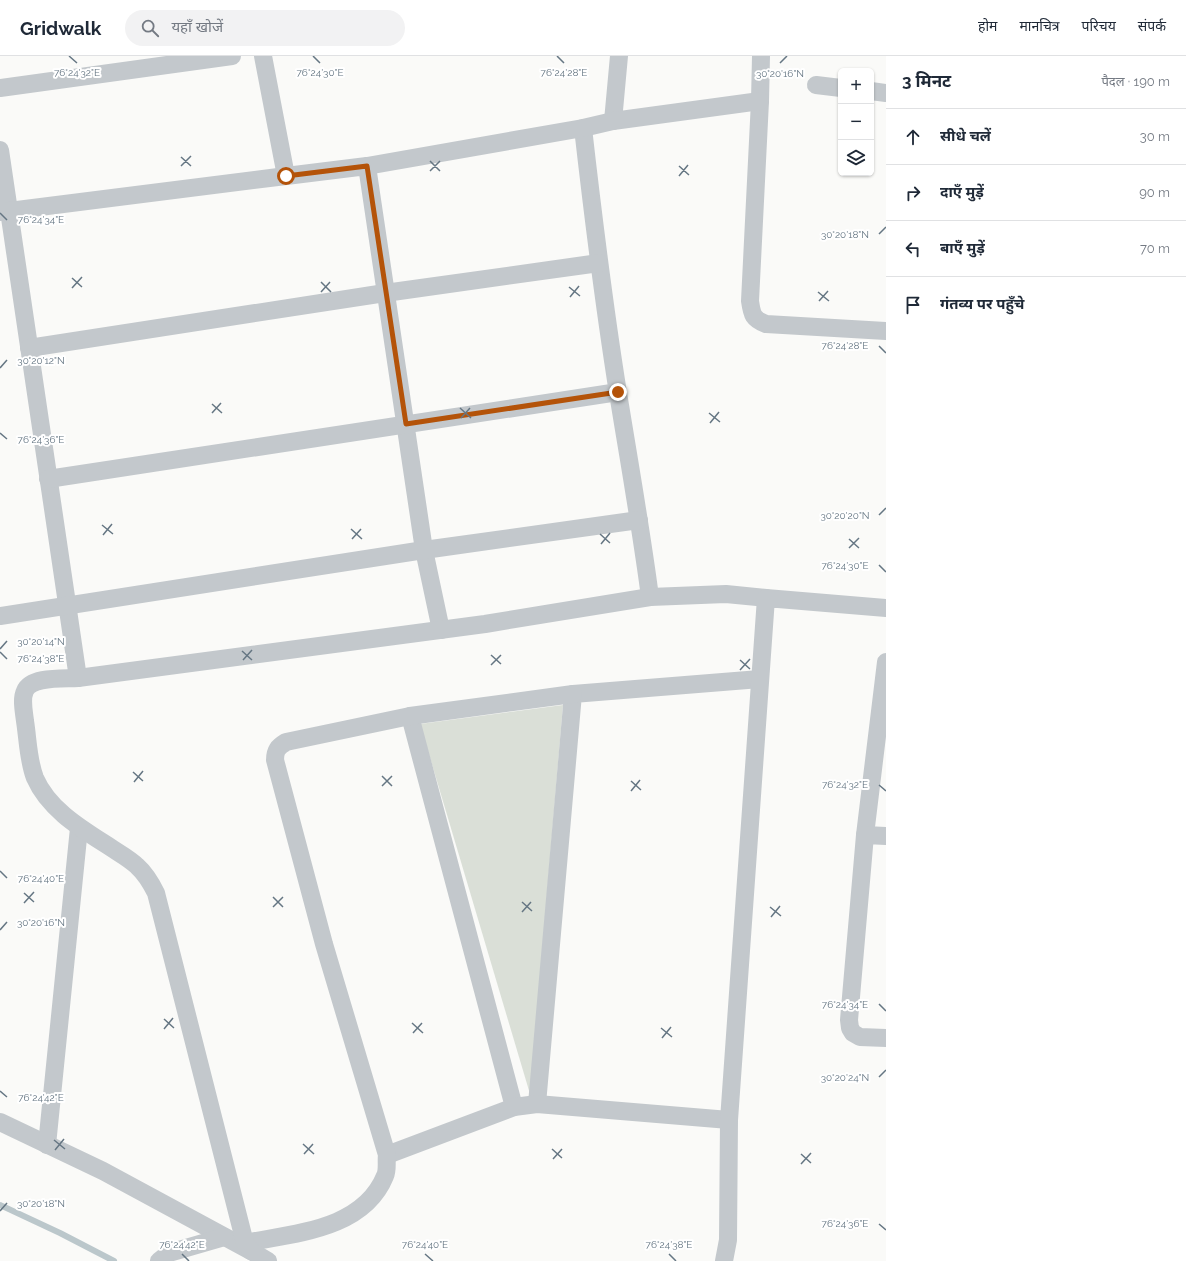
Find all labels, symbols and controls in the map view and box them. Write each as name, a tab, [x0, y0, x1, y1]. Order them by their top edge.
search box	[125, 10, 405, 46]
text: Gridwalk	[20, 17, 101, 39]
icon: search	[139, 17, 161, 39]
text: यहाँ खोजें	[171, 18, 223, 36]
text: होम	[978, 18, 997, 34]
text: मानचित्र	[1019, 18, 1060, 34]
text: परिचय	[1082, 18, 1116, 34]
text: संपर्क	[1138, 18, 1166, 34]
text: 76°24'32"E	[54, 67, 100, 78]
text: 76°24'30"E	[297, 67, 343, 78]
text: 76°24'28"E	[541, 67, 587, 78]
text: 30°20'16"N	[756, 68, 804, 79]
map controls	[838, 68, 874, 176]
button: +	[838, 68, 874, 104]
text: 3 मिनट	[902, 71, 951, 91]
text: पैदल · 190 m	[1101, 74, 1170, 89]
button: −	[838, 104, 874, 140]
icon: ahead	[902, 126, 924, 148]
text: सीधे चलें	[940, 127, 991, 145]
text: 30 m	[1140, 129, 1170, 144]
button: layers	[838, 140, 874, 176]
route start	[277, 167, 295, 185]
icon: right	[902, 182, 924, 204]
text: दाएँ मुड़ें	[940, 183, 984, 201]
text: 90 m	[1139, 185, 1170, 200]
text: 76°24'34"E	[18, 214, 64, 225]
text: 30°20'18"N	[821, 229, 869, 240]
icon: left	[902, 238, 924, 260]
text: बाएँ मुड़ें	[940, 239, 985, 257]
text: 70 m	[1140, 241, 1170, 256]
icon: arrive	[902, 294, 924, 316]
text: गंतव्य पर पहुँचे	[940, 295, 1024, 313]
text: 76°24'28"E	[822, 340, 868, 351]
text: 30°20'12"N	[17, 355, 65, 366]
route end	[609, 383, 627, 401]
text: 76°24'36"E	[18, 434, 64, 445]
text: 30°20'20"N	[820, 510, 870, 521]
text: 76°24'30"E	[822, 560, 868, 571]
text: 30°20'14"N	[17, 636, 65, 647]
text: 76°24'38"E	[18, 653, 64, 664]
text: 76°24'32"E	[822, 779, 868, 790]
text: 76°24'40"E	[18, 873, 64, 884]
text: 30°20'16"N	[17, 917, 65, 928]
text: 76°24'34"E	[822, 999, 868, 1010]
text: 30°20'24"N	[821, 1072, 869, 1083]
text: 76°24'42"E	[18, 1092, 64, 1103]
text: 30°20'18"N	[17, 1198, 65, 1209]
text: 76°24'36"E	[822, 1218, 868, 1229]
text: 76°24'42"E	[159, 1239, 205, 1250]
text: 76°24'40"E	[402, 1239, 448, 1250]
text: 76°24'38"E	[646, 1239, 692, 1250]

